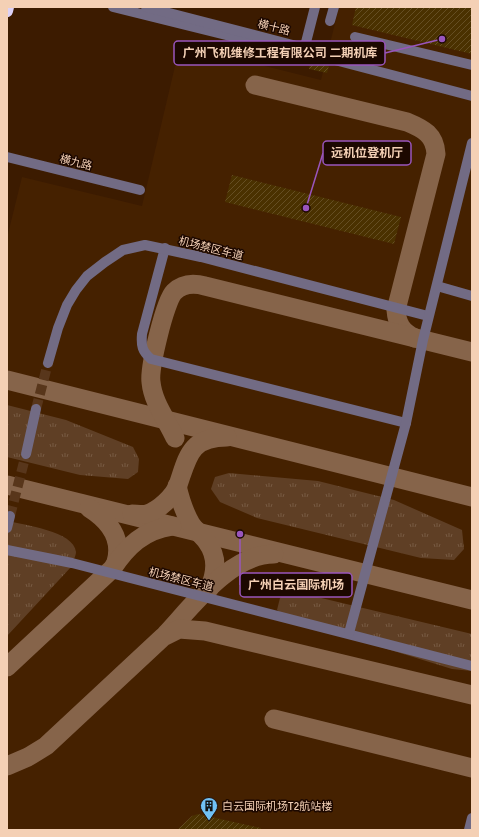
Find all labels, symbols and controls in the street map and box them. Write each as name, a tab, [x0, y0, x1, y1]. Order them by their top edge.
street label: 横十路	[256, 17, 291, 38]
callout: 广州飞机维修工程有限公司 二期机库	[174, 41, 385, 65]
text: 广州飞机维修工程有限公司 二期机库	[183, 46, 377, 61]
callout: 远机位登机厅	[323, 141, 411, 165]
text: 远机位登机厅	[331, 146, 403, 161]
street label: 横九路	[58, 152, 93, 173]
street label: 机场禁区车道	[177, 234, 244, 263]
street label: 机场禁区车道	[147, 565, 214, 594]
callout: 广州白云国际机场	[240, 573, 352, 597]
text: 广州白云国际机场	[248, 578, 344, 593]
building icon: 白云国际机场T2航站楼	[199, 796, 219, 821]
place label: 白云国际机场T2航站楼	[222, 800, 332, 813]

